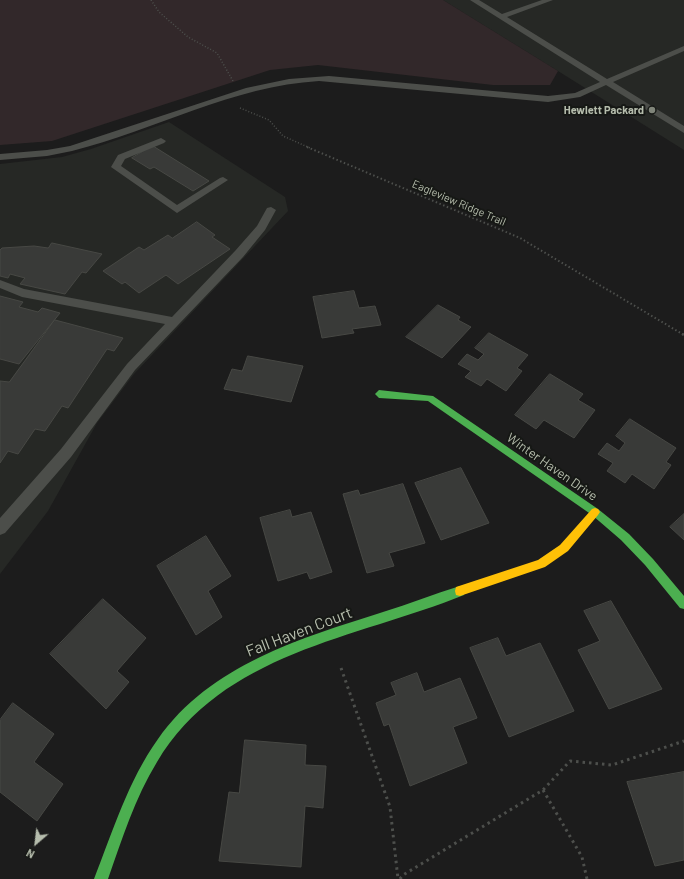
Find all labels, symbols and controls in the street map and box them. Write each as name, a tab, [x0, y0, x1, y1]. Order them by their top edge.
place label: Hewlett Packard	[564, 103, 644, 117]
marker: Hewlett Packard	[647, 105, 657, 115]
street label: Eagleview Ridge Trail	[410, 177, 508, 229]
street label: Winter Haven Drive	[504, 430, 600, 504]
street label: Fall Haven Court	[243, 603, 355, 661]
north arrow	[16, 823, 56, 863]
text: N	[24, 847, 36, 861]

